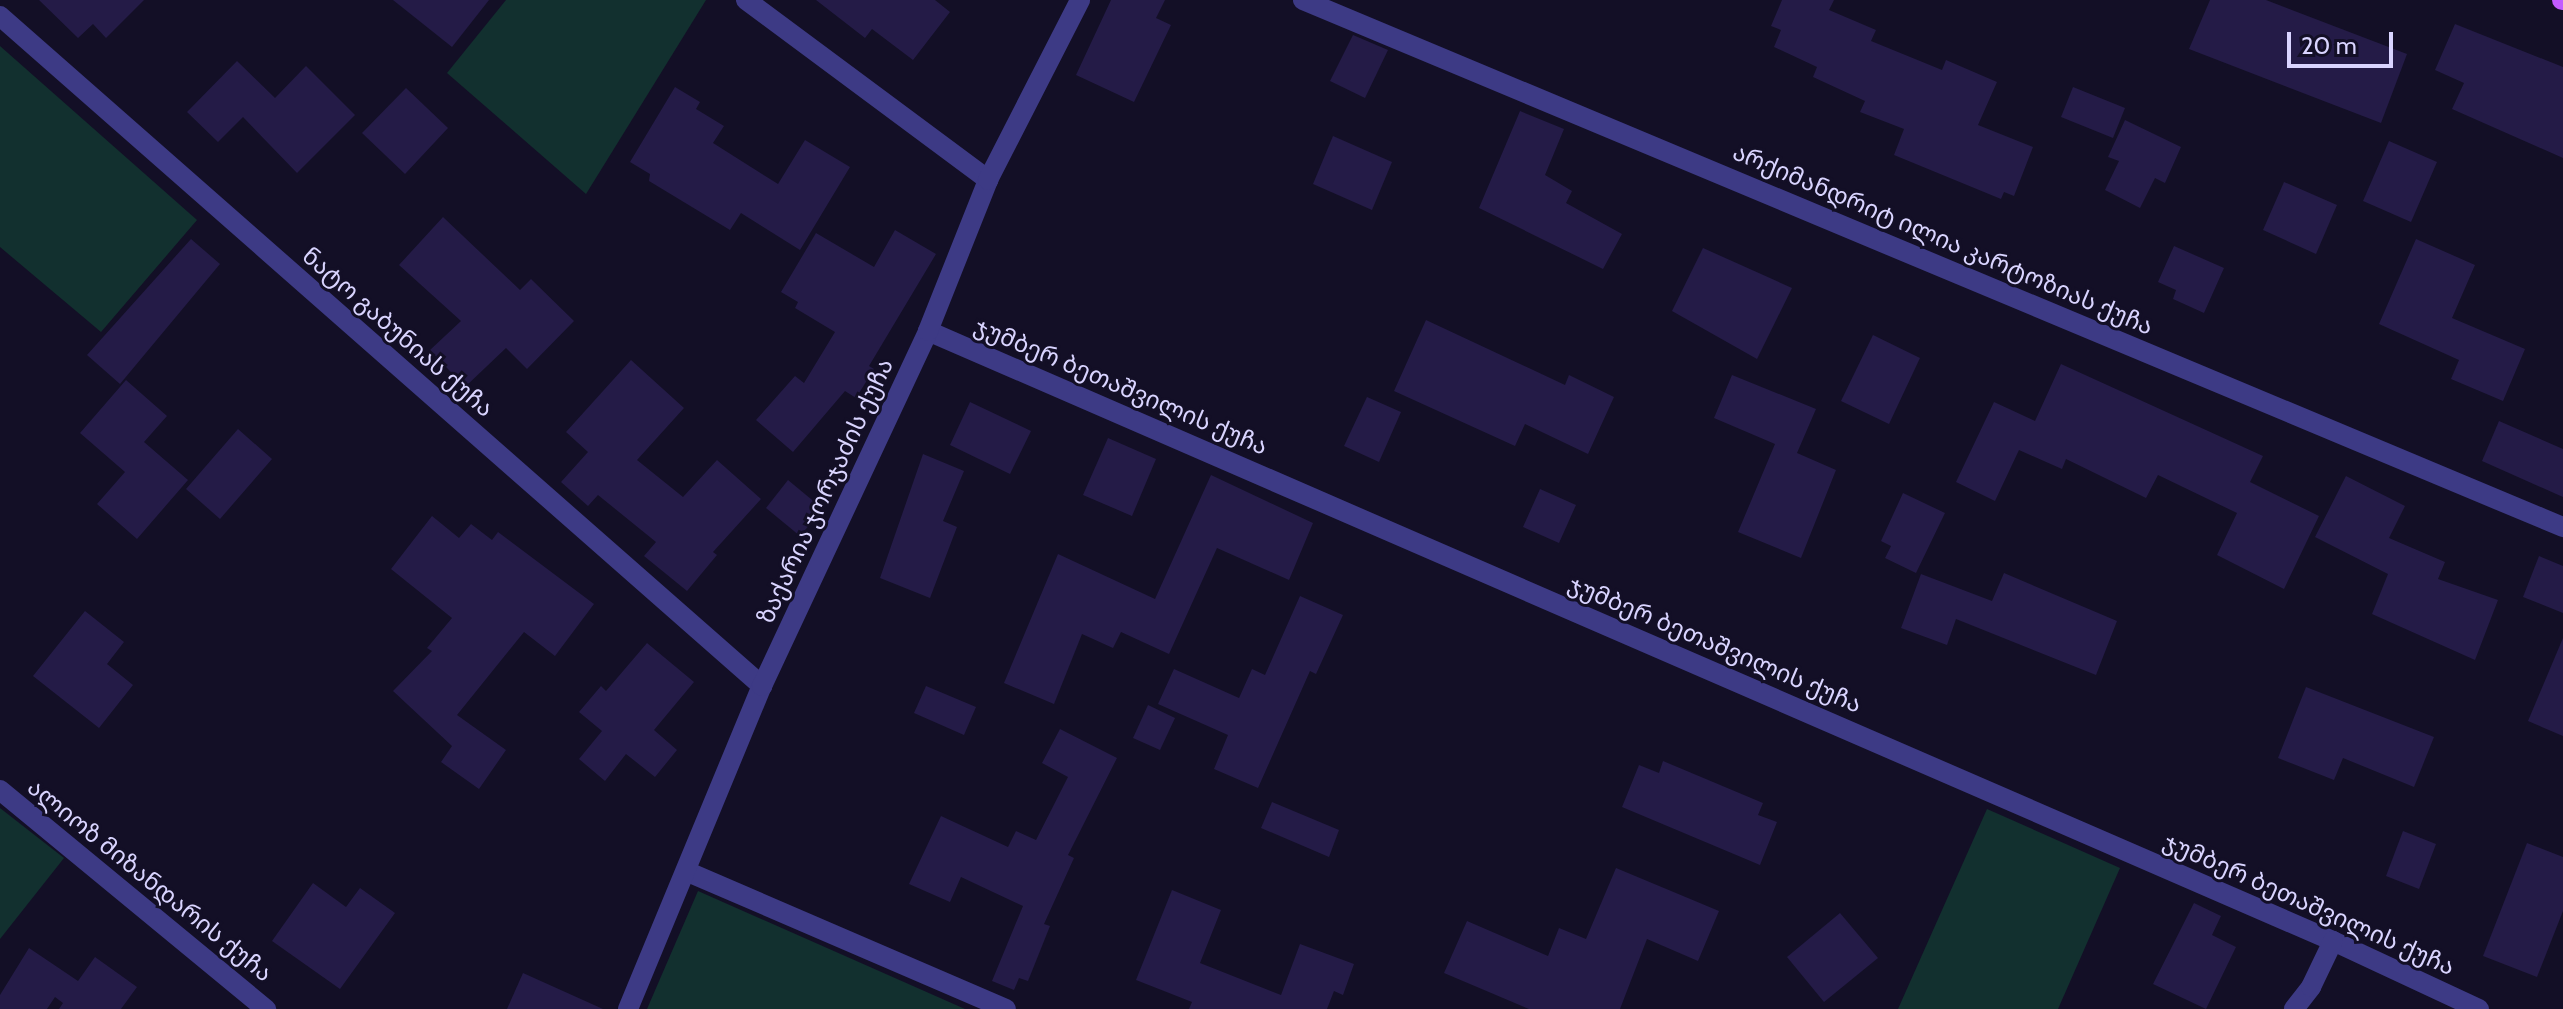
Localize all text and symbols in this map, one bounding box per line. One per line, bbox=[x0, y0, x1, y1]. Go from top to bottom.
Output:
scale bar bbox=[2291, 16, 2397, 66]
text: 20 m bbox=[2301, 31, 2357, 60]
street label: არქიმანდრიტ ილია კარტოზიას ქუჩა bbox=[1728, 137, 2158, 341]
street label: ნატო გაბუნიას ქუჩა bbox=[297, 241, 499, 423]
street label: ჯუმბერ ბეთაშვილის ქუჩა bbox=[970, 311, 1272, 461]
street label: ზაქარია ჯორჯაძის ქუჩა bbox=[751, 354, 899, 628]
street label: ჯუმბერ ბეთაშვილის ქუჩა bbox=[1564, 569, 1866, 719]
street label: ალიოზ მიზანდარის ქუჩა bbox=[22, 772, 278, 988]
street label: ჯუმბერ ბეთაშვილის ქუჩა bbox=[2159, 827, 2459, 981]

